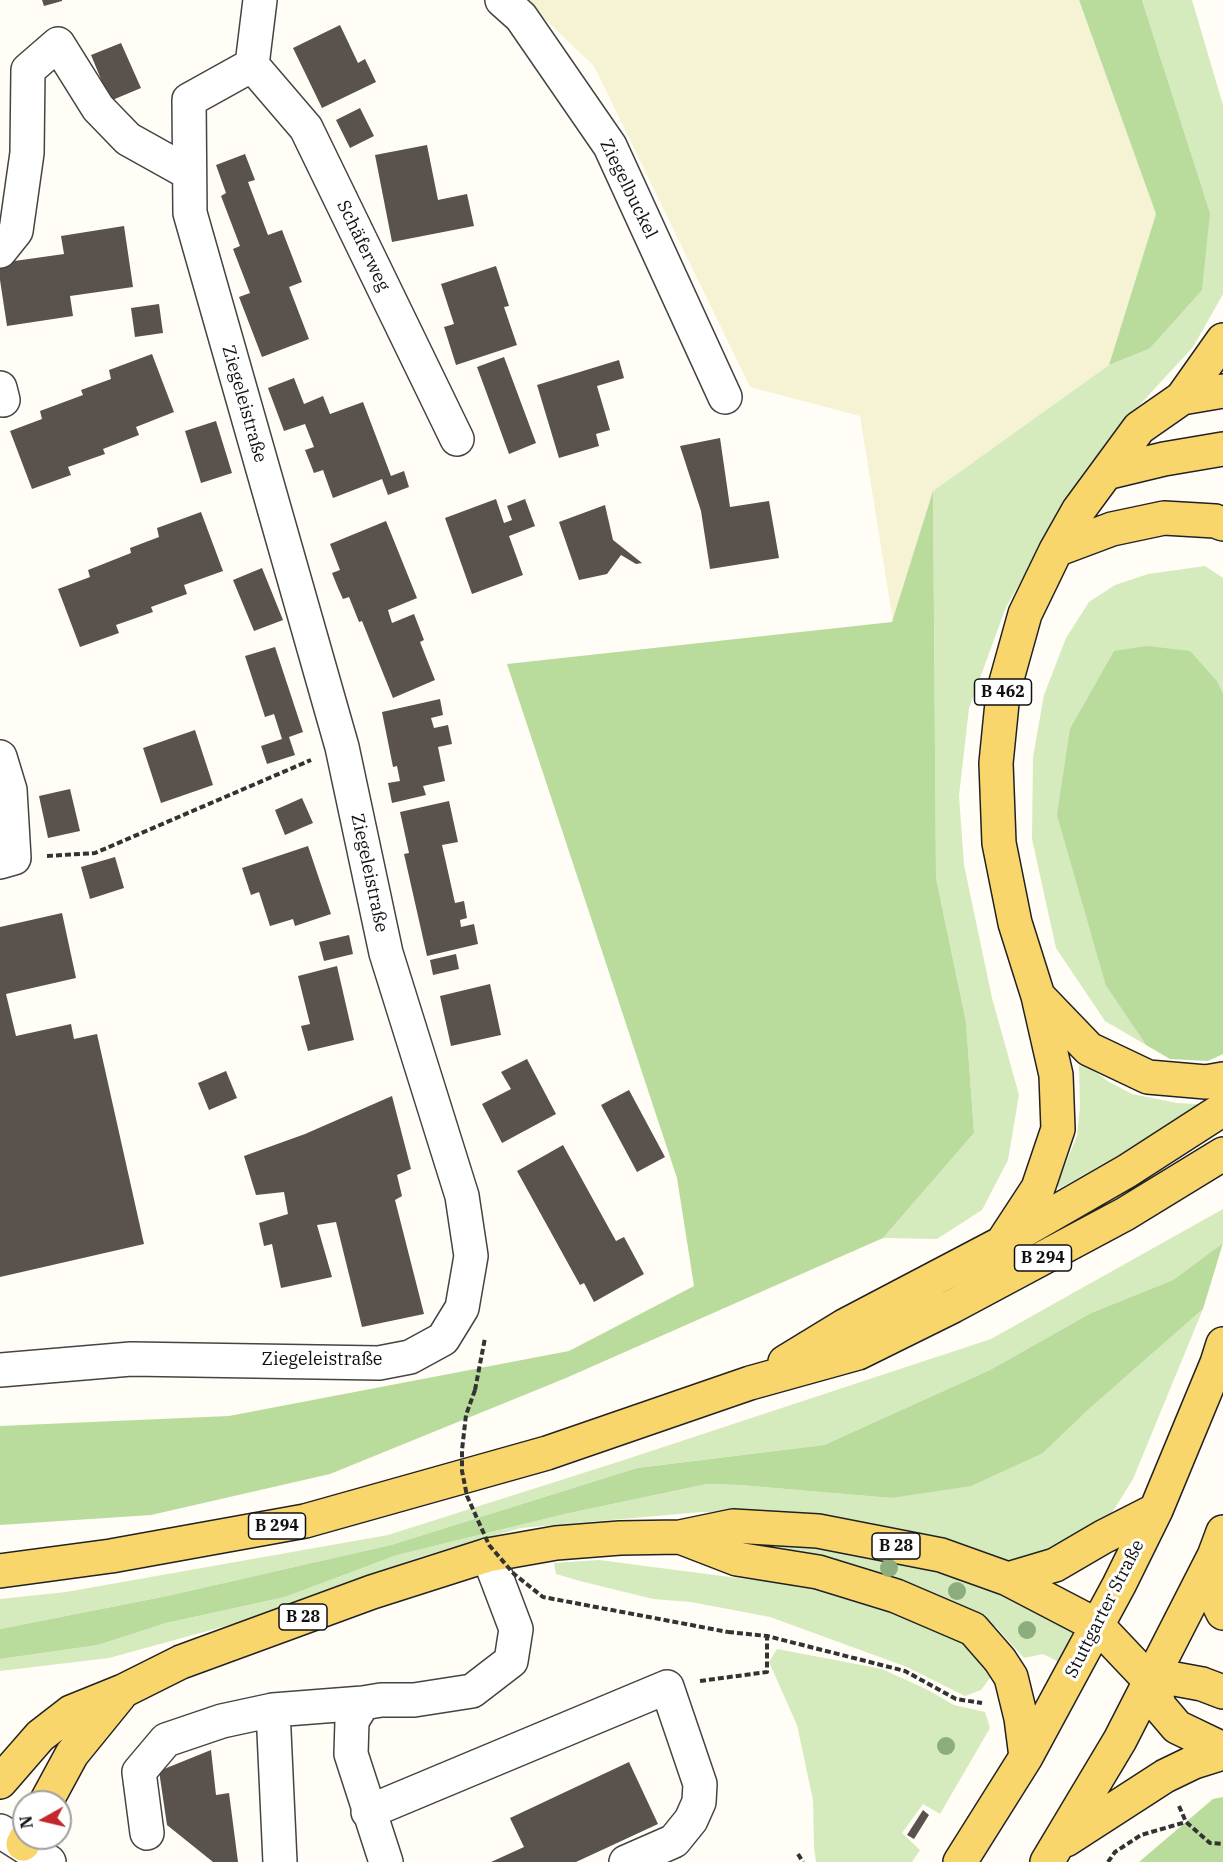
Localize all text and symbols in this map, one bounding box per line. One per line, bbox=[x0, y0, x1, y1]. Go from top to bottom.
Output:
street label: Ziegelbuckel bbox=[595, 136, 661, 242]
street label: Schäferweg bbox=[332, 197, 394, 295]
street label: Ziegeleistraße bbox=[217, 343, 271, 465]
road number: B 462 bbox=[974, 679, 1032, 705]
street label: Ziegeleistraße bbox=[346, 812, 392, 934]
road number: B 294 bbox=[1014, 1245, 1072, 1271]
street label: Ziegeleistraße bbox=[262, 1349, 382, 1371]
road number: B 294 bbox=[248, 1513, 306, 1539]
road number: B 28 bbox=[872, 1533, 920, 1559]
street label: Stuttgarter Straße bbox=[1061, 1536, 1149, 1682]
road number: B 28 bbox=[279, 1604, 327, 1630]
north arrow bbox=[12, 1790, 72, 1850]
text: N bbox=[15, 1815, 37, 1830]

